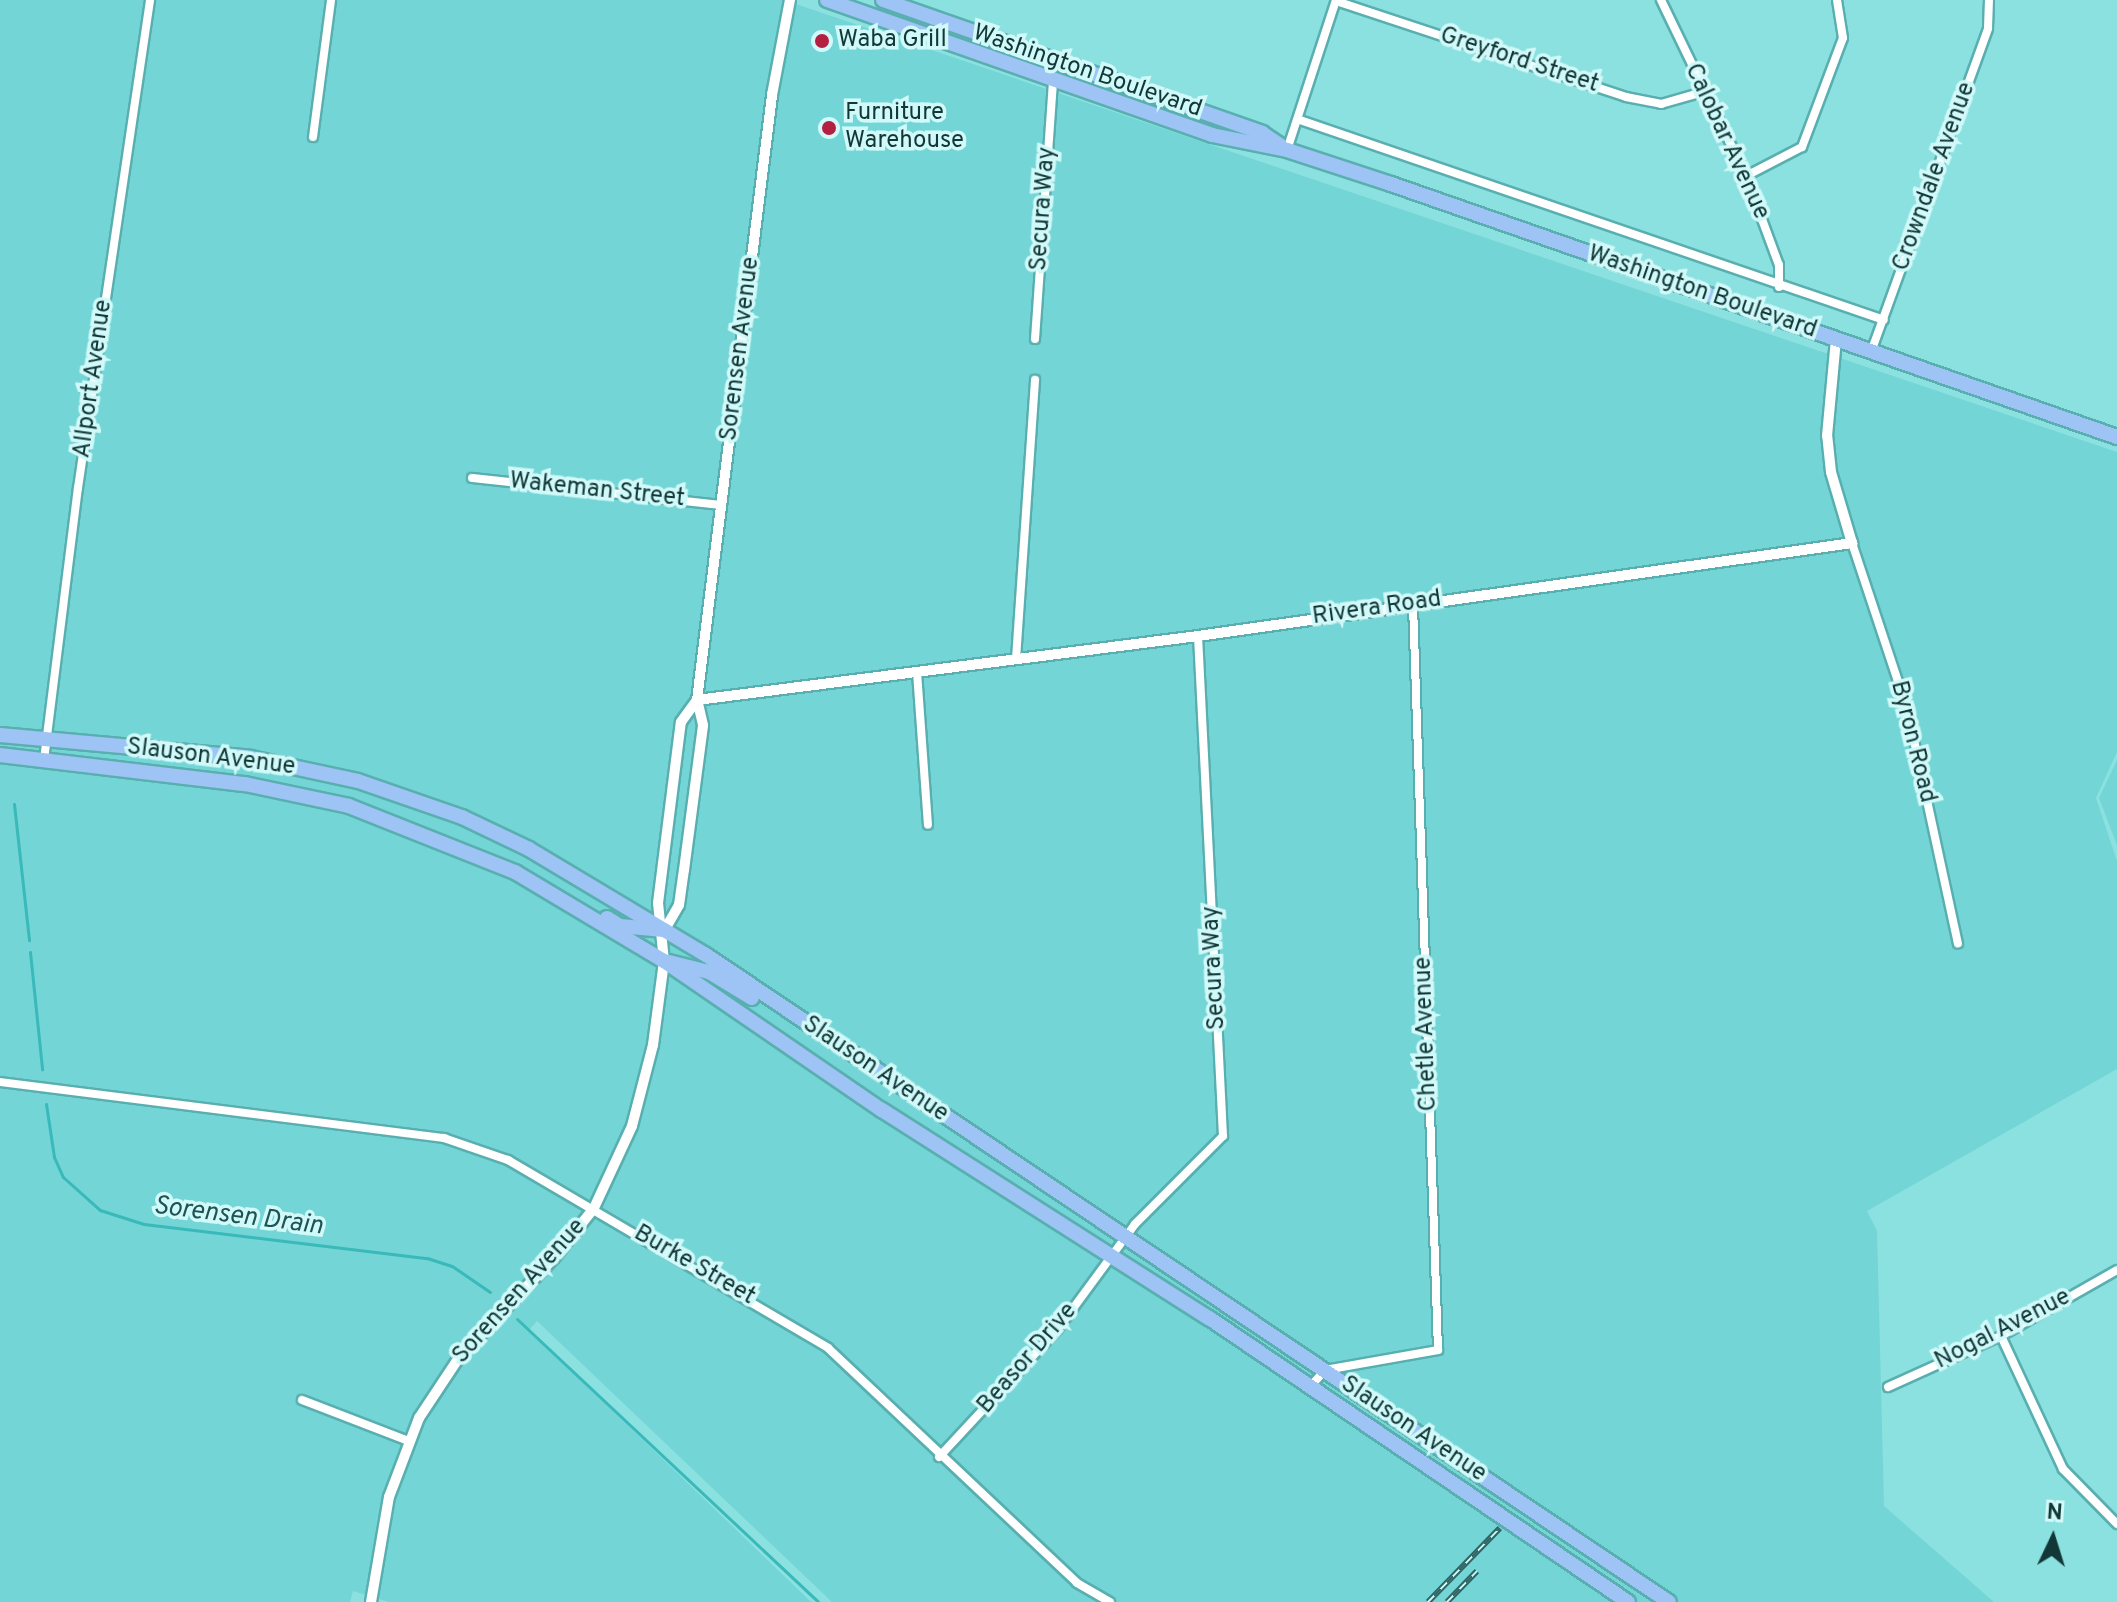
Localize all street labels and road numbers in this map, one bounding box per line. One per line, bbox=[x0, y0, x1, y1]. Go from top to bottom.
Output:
street label: Washington Boulevard bbox=[969, 19, 1205, 125]
street label: Greyford Street bbox=[1436, 22, 1602, 100]
street label: Calobar Avenue bbox=[1677, 59, 1775, 225]
street label: Crowndale Avenue bbox=[1887, 78, 1983, 276]
street label: Secura Way bbox=[1025, 146, 1063, 272]
street label: Washington Boulevard bbox=[1584, 240, 1820, 346]
street label: Sorensen Avenue bbox=[715, 255, 767, 443]
street label: Allport Avenue bbox=[69, 297, 119, 461]
street label: Wakeman Street bbox=[508, 467, 686, 515]
street label: Rivera Road bbox=[1311, 586, 1443, 632]
street label: Byron Road bbox=[1883, 678, 1941, 806]
street label: Slauson Avenue bbox=[125, 733, 297, 783]
street label: Secura Way bbox=[1197, 905, 1233, 1031]
street label: Chetle Avenue bbox=[1410, 956, 1444, 1112]
street label: Slauson Avenue bbox=[796, 1010, 954, 1130]
street label: Sorensen Avenue bbox=[447, 1213, 593, 1371]
street label: Burke Street bbox=[628, 1220, 760, 1312]
street label: Nogal Avenue bbox=[1930, 1283, 2076, 1377]
street label: Beasor Drive bbox=[972, 1298, 1084, 1420]
street label: Slauson Avenue bbox=[1334, 1370, 1492, 1490]

